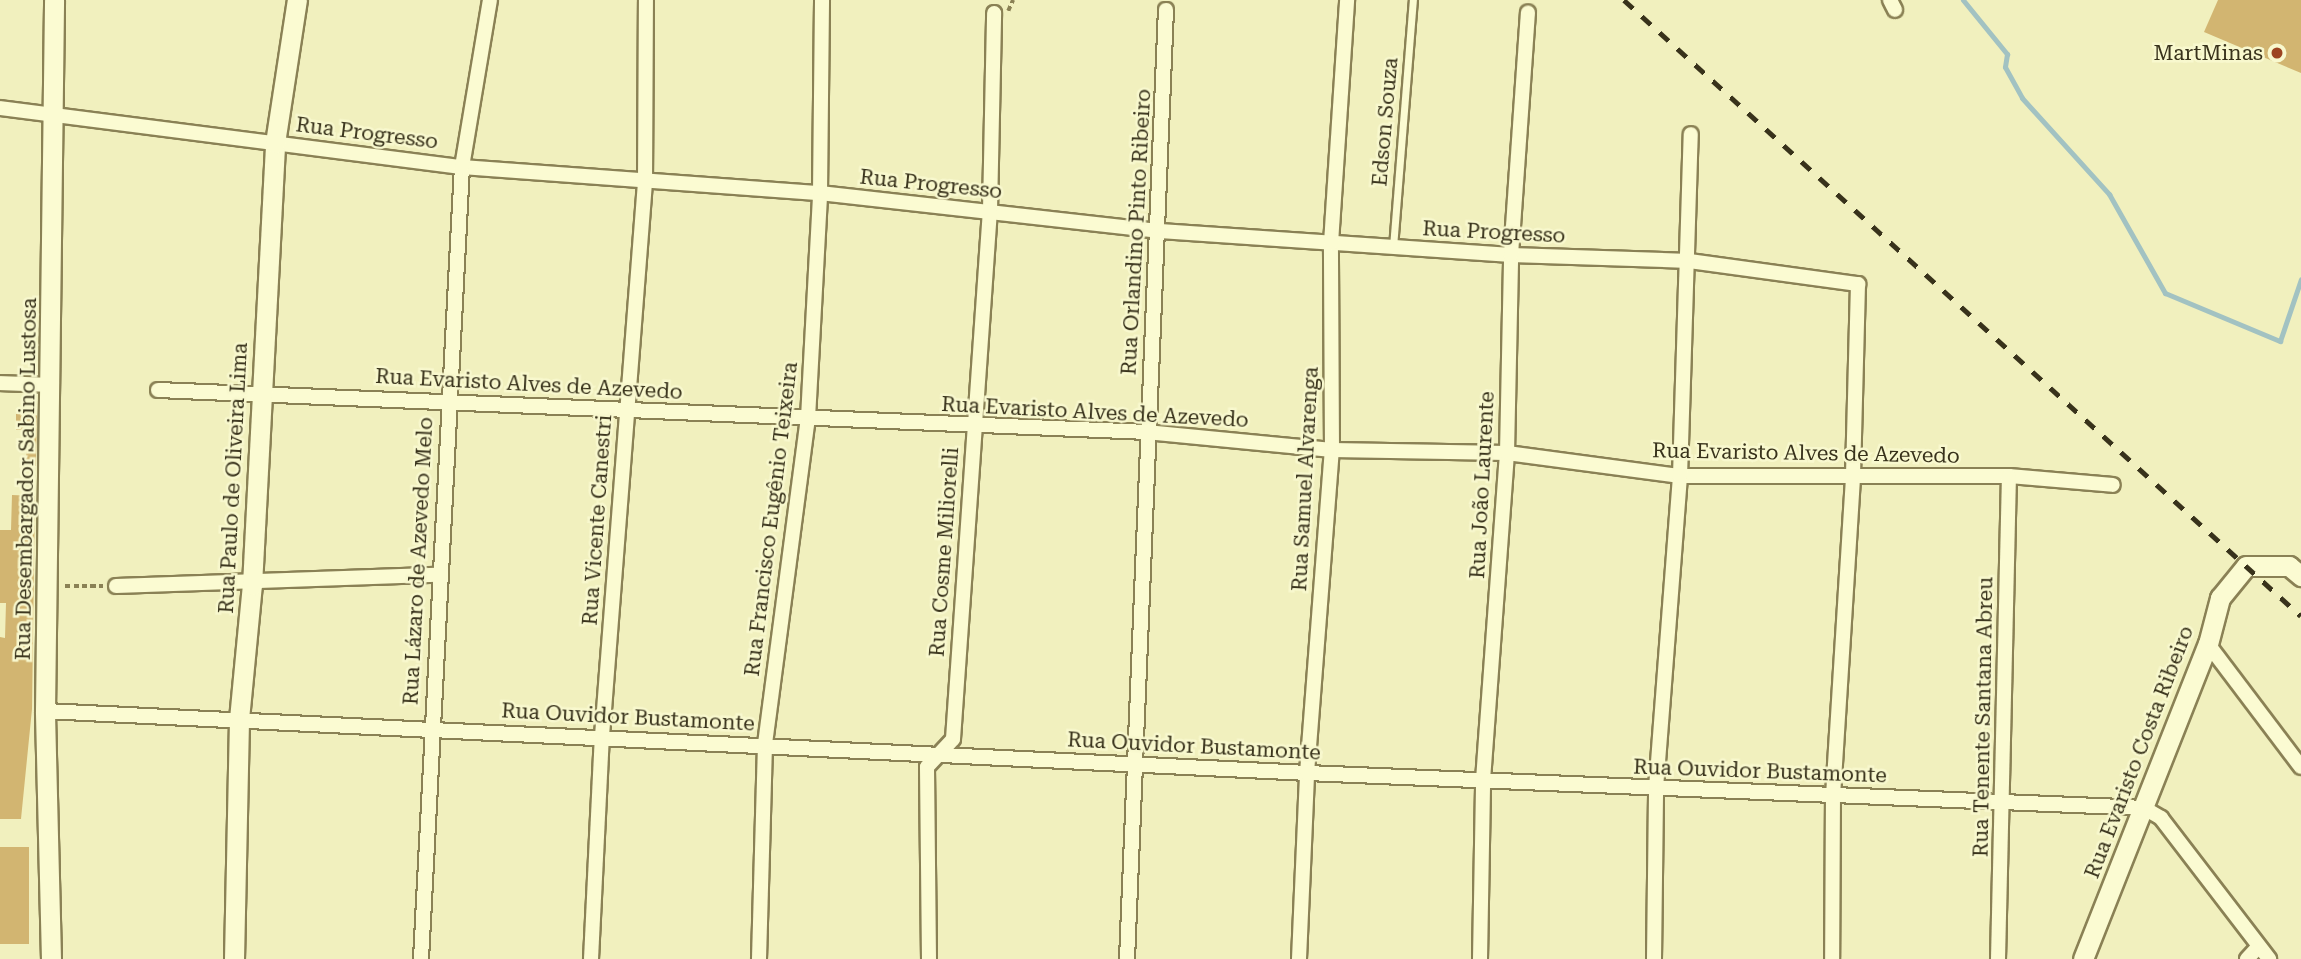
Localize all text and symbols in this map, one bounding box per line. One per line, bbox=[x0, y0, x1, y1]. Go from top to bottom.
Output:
place label: MartMinas bbox=[2153, 40, 2263, 66]
marker: MartMinas bbox=[2269, 45, 2285, 61]
street label: Edson Souza bbox=[1367, 56, 1403, 188]
street label: Rua Orlandino Pinto Ribeiro bbox=[1116, 88, 1156, 376]
street label: Rua Progresso bbox=[294, 112, 440, 154]
street label: Rua Progresso bbox=[858, 164, 1004, 204]
street label: Rua Progresso bbox=[1422, 216, 1566, 248]
street label: Rua Desembargador Sabino Lustosa bbox=[10, 298, 42, 660]
street label: Rua Paulo de Oliveira Lima bbox=[213, 342, 253, 614]
street label: Rua Francisco Eugênio Teixeira bbox=[739, 360, 803, 678]
street label: Rua Evaristo Alves de Azevedo bbox=[375, 363, 683, 405]
street label: Rua Samuel Alvarenga bbox=[1287, 366, 1323, 592]
street label: Rua Evaristo Alves de Azevedo bbox=[941, 391, 1249, 433]
street label: Rua João Laurente bbox=[1465, 391, 1499, 579]
street label: Rua Vicente Canestri bbox=[577, 414, 617, 626]
street label: Rua Lázaro de Azevedo Melo bbox=[398, 416, 438, 706]
street label: Rua Evaristo Alves de Azevedo bbox=[1652, 438, 1960, 468]
street label: Rua Cosme Miliorelli bbox=[924, 446, 964, 658]
street label: Rua Tenente Santana Abreu bbox=[1968, 577, 1998, 857]
street label: Rua Evaristo Costa Ribeiro bbox=[2079, 622, 2199, 882]
street label: Rua Ouvidor Bustamonte bbox=[501, 698, 755, 736]
street label: Rua Ouvidor Bustamonte bbox=[1067, 727, 1321, 765]
street label: Rua Ouvidor Bustamonte bbox=[1633, 754, 1887, 788]

